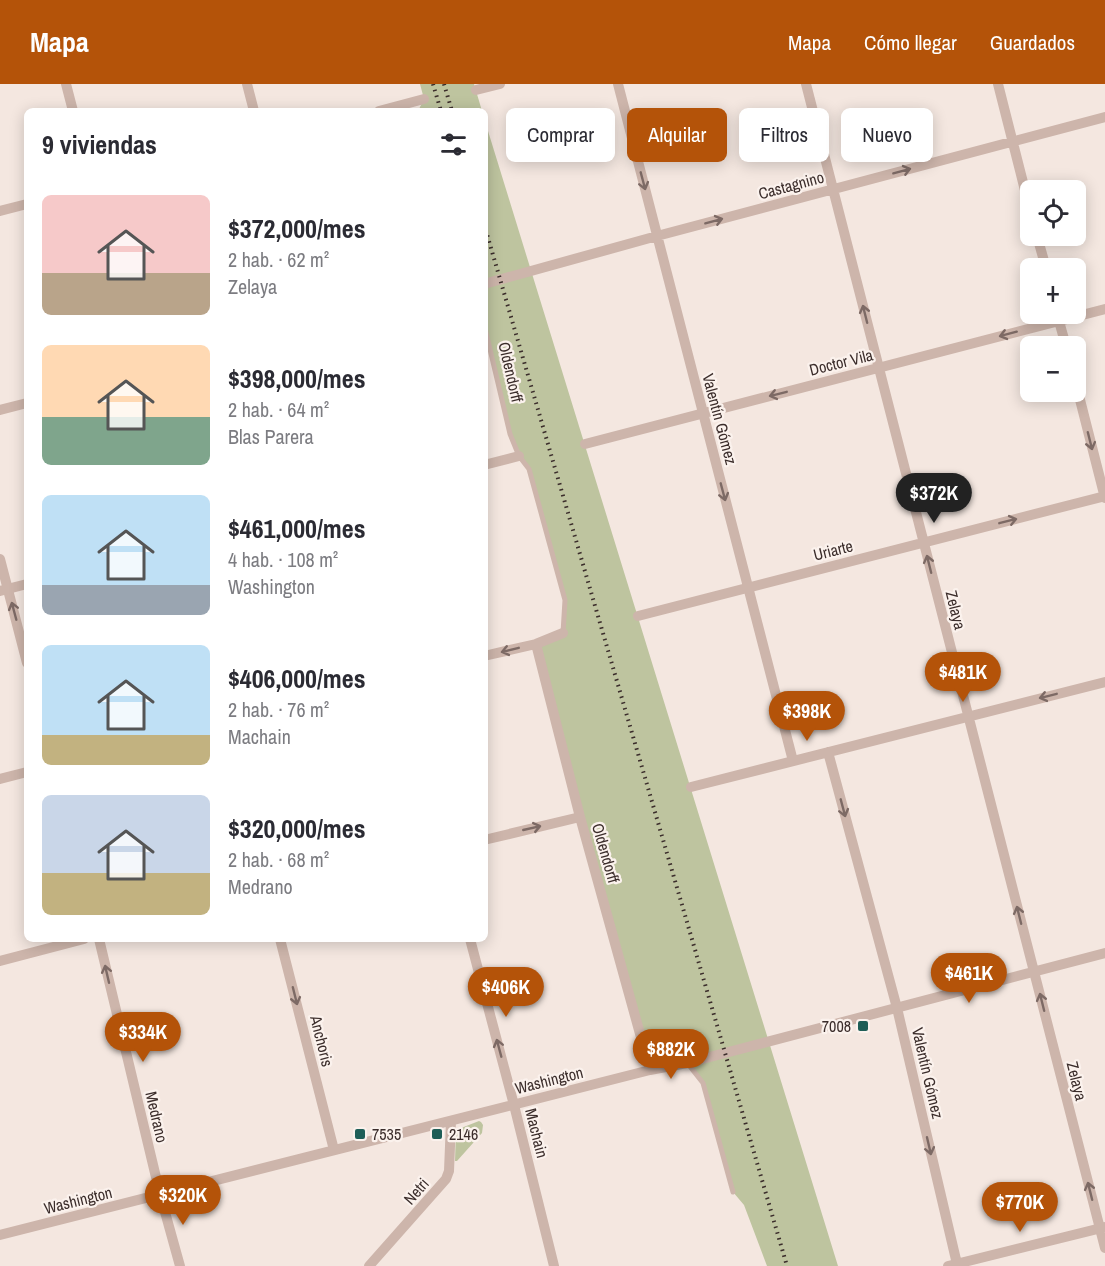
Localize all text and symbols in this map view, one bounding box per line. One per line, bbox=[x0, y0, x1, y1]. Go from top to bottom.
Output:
text: Mapa bbox=[30, 23, 89, 61]
text: Mapa bbox=[788, 28, 831, 57]
text: Cómo llegar bbox=[864, 28, 957, 57]
text: Guardados bbox=[990, 28, 1075, 57]
chip: Comprar bbox=[506, 108, 615, 162]
chip: Alquilar bbox=[627, 108, 727, 162]
chip: Filtros bbox=[739, 108, 829, 162]
chip: Nuevo bbox=[841, 108, 933, 162]
text: 9 viviendas bbox=[42, 127, 157, 162]
icon: filters bbox=[437, 128, 470, 161]
one-way arrow bbox=[892, 165, 911, 176]
street label: Castagnino bbox=[756, 166, 826, 204]
one-way arrow bbox=[638, 171, 649, 190]
map controls bbox=[1020, 180, 1086, 402]
button: locate bbox=[1020, 180, 1086, 246]
text: $372,000/mes bbox=[228, 211, 366, 246]
one-way arrow bbox=[704, 215, 723, 226]
icon: home bbox=[90, 219, 162, 291]
text: 2 hab. · 62 m² bbox=[228, 246, 329, 273]
button: + bbox=[1020, 258, 1086, 324]
text: Zelaya bbox=[228, 273, 277, 300]
one-way arrow bbox=[858, 305, 870, 324]
one-way arrow bbox=[999, 329, 1018, 341]
button: − bbox=[1020, 336, 1086, 402]
street label: Oldendorff bbox=[493, 340, 529, 405]
street label: Doctor Vila bbox=[807, 343, 876, 380]
text: $398,000/mes bbox=[228, 361, 366, 396]
icon: home bbox=[90, 369, 162, 441]
street label: Valentín Gómez bbox=[697, 371, 743, 467]
one-way arrow bbox=[769, 388, 788, 400]
text: 2 hab. · 64 m² bbox=[228, 396, 329, 423]
text: Blas Parera bbox=[228, 423, 314, 450]
one-way arrow bbox=[1085, 431, 1097, 450]
pin: $372K bbox=[892, 473, 976, 524]
text: $372K bbox=[910, 479, 958, 506]
one-way arrow bbox=[718, 482, 730, 501]
text: $461,000/mes bbox=[228, 511, 366, 546]
one-way arrow bbox=[998, 515, 1017, 526]
icon: home bbox=[90, 519, 162, 591]
street label: Uriarte bbox=[811, 534, 855, 566]
text: 4 hab. · 108 m² bbox=[228, 546, 338, 573]
one-way arrow bbox=[923, 555, 934, 574]
text: Washington bbox=[228, 573, 315, 600]
street label: Zelaya bbox=[941, 588, 972, 632]
one-way arrow bbox=[7, 602, 19, 621]
one-way arrow bbox=[501, 644, 520, 656]
pin: $481K bbox=[921, 652, 1005, 703]
text: $481K bbox=[939, 658, 987, 685]
text: $406,000/mes bbox=[228, 661, 366, 696]
icon: home bbox=[90, 669, 162, 741]
pin: $398K bbox=[765, 691, 849, 742]
one-way arrow bbox=[1039, 691, 1058, 703]
text: 2 hab. · 76 m² bbox=[228, 696, 329, 723]
text: $398K bbox=[783, 697, 831, 724]
text: Machain bbox=[228, 723, 291, 750]
one-way arrow bbox=[838, 798, 850, 817]
text: $320,000/mes bbox=[228, 811, 366, 846]
icon: home bbox=[90, 819, 162, 891]
street label: Oldendorff bbox=[587, 821, 625, 886]
one-way arrow bbox=[523, 822, 542, 834]
text: 2 hab. · 68 m² bbox=[228, 846, 329, 873]
text: Medrano bbox=[228, 873, 293, 900]
one-way arrow bbox=[1013, 906, 1025, 925]
pin: $461K bbox=[927, 953, 1011, 1004]
text: $461K bbox=[945, 959, 993, 986]
one-way arrow bbox=[101, 965, 113, 984]
pin: $406K bbox=[464, 967, 548, 1018]
text: $406K bbox=[482, 973, 530, 1000]
one-way arrow bbox=[289, 986, 301, 1005]
one-way arrow bbox=[1035, 993, 1047, 1012]
pin: $334K bbox=[101, 1012, 185, 1063]
street label: Anchoris bbox=[305, 1012, 339, 1069]
place label: 7008 bbox=[822, 1015, 851, 1037]
text: $334K bbox=[119, 1018, 167, 1045]
marker: 7008 bbox=[856, 1019, 870, 1033]
street label: Valentín Gómez bbox=[907, 1025, 949, 1121]
pin: $882K bbox=[629, 1029, 713, 1080]
text: $882K bbox=[647, 1035, 695, 1062]
one-way arrow bbox=[493, 1039, 505, 1058]
street label: Zelaya bbox=[1062, 1059, 1093, 1103]
street label: Washington bbox=[513, 1061, 585, 1099]
street label: Medrano bbox=[140, 1089, 174, 1145]
street label: Machain bbox=[520, 1106, 554, 1160]
place label: 7535 bbox=[372, 1123, 401, 1145]
place label: 2146 bbox=[449, 1123, 478, 1145]
marker: 7535 bbox=[353, 1127, 367, 1141]
marker: 2146 bbox=[430, 1127, 444, 1141]
one-way arrow bbox=[924, 1137, 936, 1156]
street label: Netri bbox=[398, 1173, 434, 1209]
pin: $320K bbox=[141, 1175, 225, 1226]
street label: Washington bbox=[42, 1181, 114, 1219]
text: $320K bbox=[159, 1181, 207, 1208]
pin: $770K bbox=[978, 1182, 1062, 1233]
one-way arrow bbox=[1084, 1182, 1096, 1201]
text: $770K bbox=[996, 1188, 1044, 1215]

